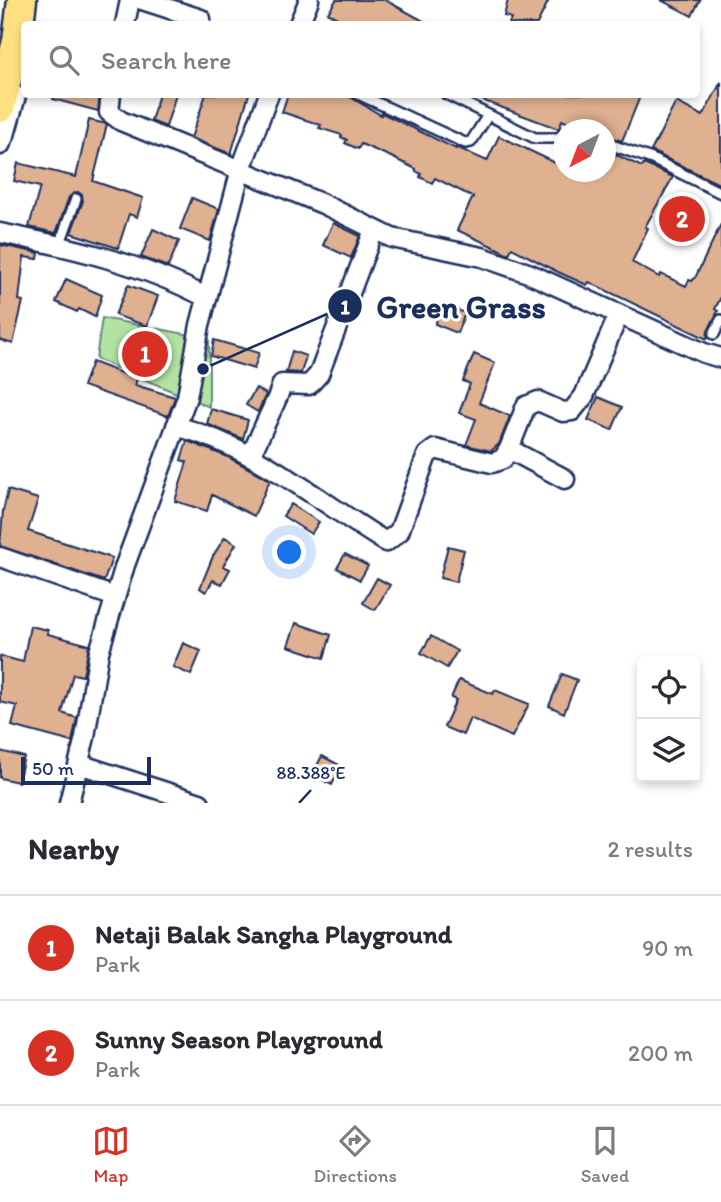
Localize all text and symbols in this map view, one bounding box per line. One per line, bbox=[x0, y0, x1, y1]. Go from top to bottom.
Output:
search box bbox=[21, 21, 700, 98]
icon: search bbox=[45, 41, 83, 79]
text: Search here bbox=[101, 44, 231, 76]
north arrow bbox=[553, 119, 616, 182]
pin: 2 bbox=[659, 193, 705, 245]
callout: Green Grass bbox=[327, 280, 560, 333]
text: Green Grass bbox=[376, 288, 546, 326]
text: 1 bbox=[340, 294, 350, 319]
pin: 1 bbox=[122, 328, 168, 380]
your location bbox=[272, 535, 306, 569]
map controls bbox=[637, 656, 700, 782]
button: locate bbox=[637, 656, 700, 719]
button: layers bbox=[637, 719, 700, 782]
scale bar bbox=[21, 754, 150, 786]
text: 50 m bbox=[32, 757, 74, 780]
text: 88.388°E bbox=[277, 762, 346, 784]
text: Nearby bbox=[28, 830, 119, 867]
text: 2 results bbox=[607, 835, 693, 863]
text: Netaji Balak Sangha Playground bbox=[95, 918, 452, 950]
text: 1 bbox=[46, 934, 56, 962]
text: 90 m bbox=[642, 934, 693, 962]
text: Park bbox=[95, 950, 140, 978]
text: Sunny Season Playground bbox=[95, 1023, 383, 1055]
text: 2 bbox=[45, 1039, 57, 1067]
text: 200 m bbox=[628, 1039, 693, 1067]
text: Park bbox=[95, 1055, 140, 1083]
tab: Map bbox=[92, 1122, 130, 1187]
tab: Directions bbox=[313, 1122, 397, 1187]
tab: Saved bbox=[581, 1122, 629, 1187]

